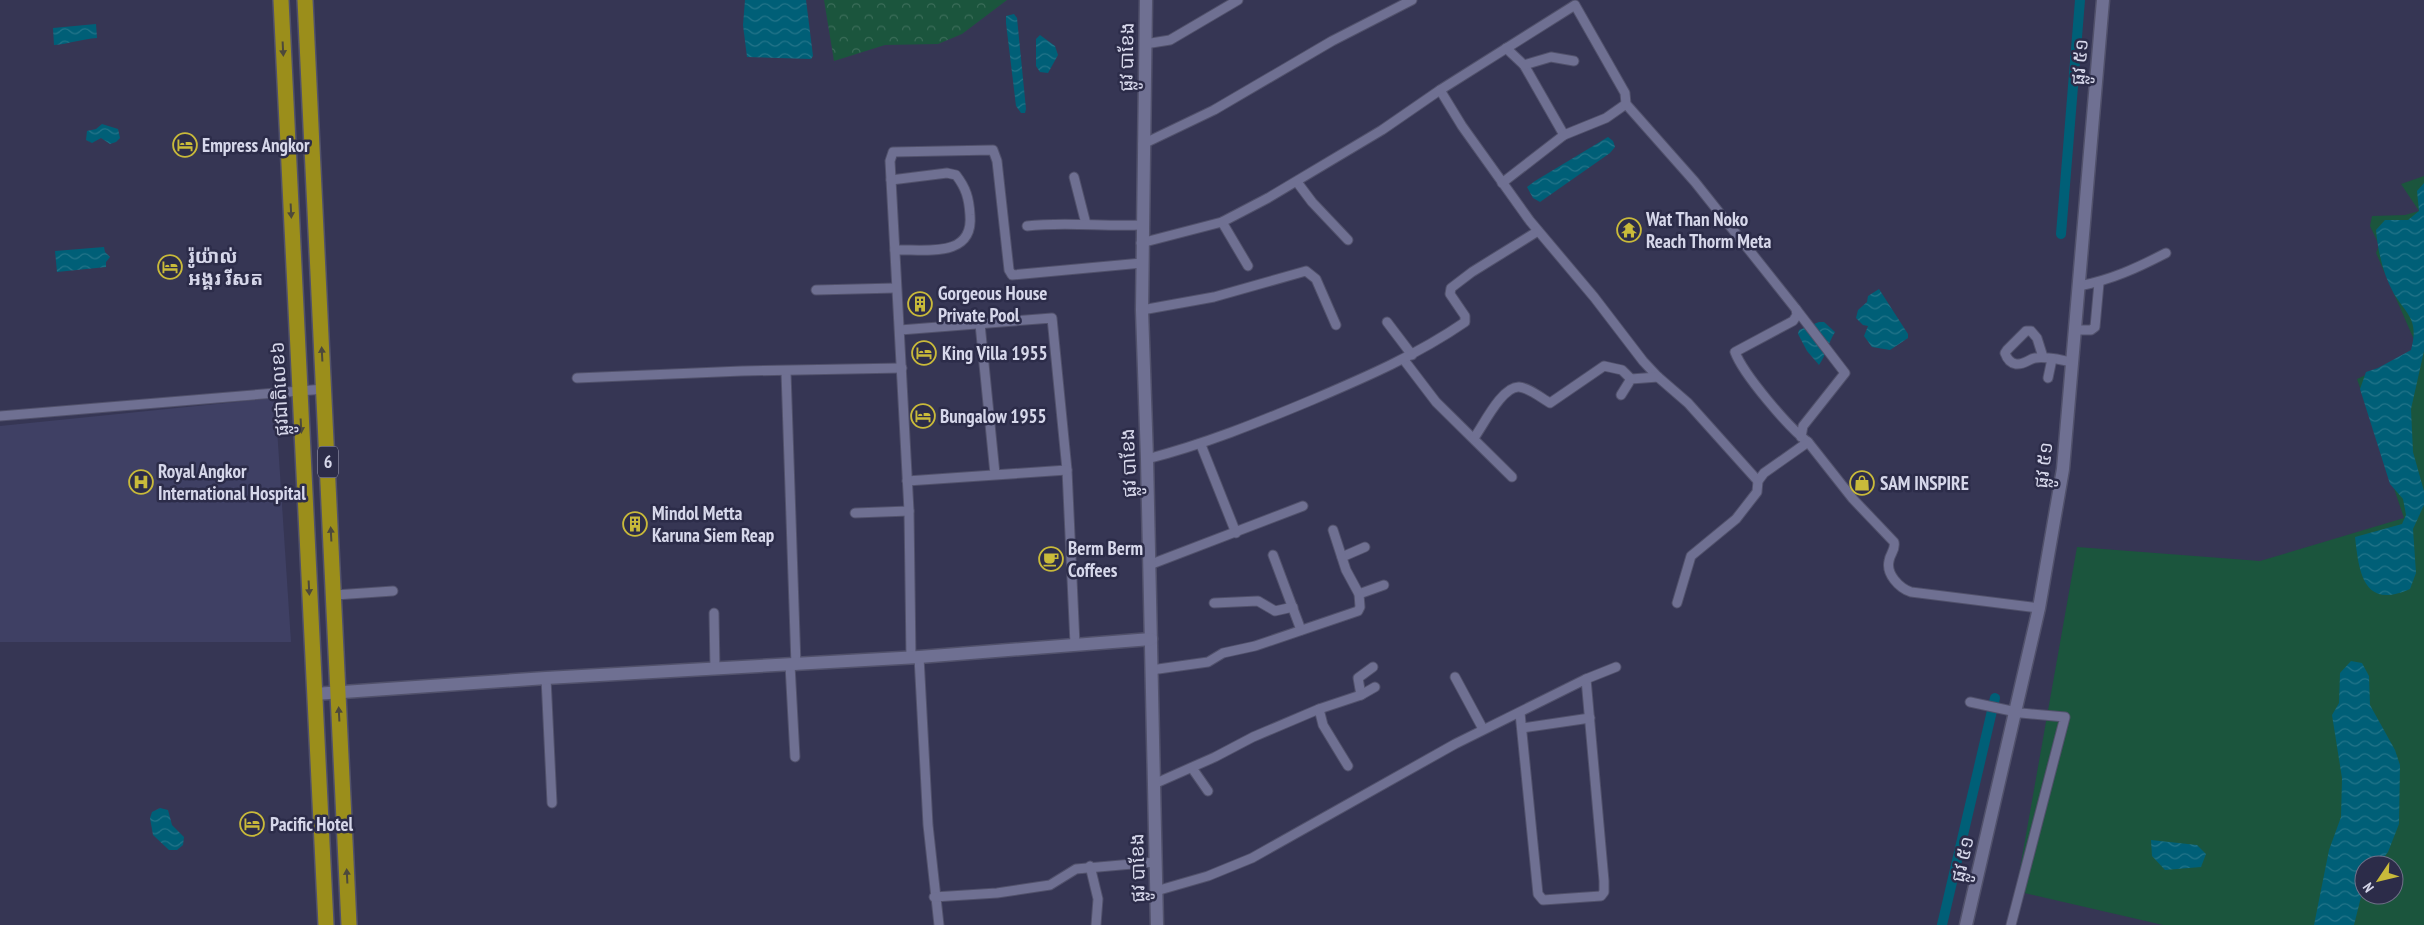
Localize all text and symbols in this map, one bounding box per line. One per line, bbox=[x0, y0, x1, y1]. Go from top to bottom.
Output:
street label: ផ្លូវ បាខែង bbox=[1113, 22, 1144, 92]
street label: ផ្លូវ ៥១ bbox=[2065, 38, 2099, 87]
one-way arrow bbox=[279, 41, 287, 57]
hotel icon: Empress Angkor bbox=[172, 132, 198, 158]
place label: Empress Angkor bbox=[202, 133, 310, 157]
one-way arrow bbox=[287, 203, 295, 219]
place label: Wat Than Noko Reach Thorm Meta bbox=[1645, 207, 1772, 253]
temple icon: Wat Than Noko Reach Thorm Meta bbox=[1616, 217, 1642, 243]
place label: រ៉ូយ៉ាល់ អង្គរ រីសត bbox=[188, 244, 263, 290]
hotel icon: រ៉ូយ៉ាល់ អង្គរ រីសត bbox=[157, 254, 183, 280]
place label: Gorgeous House Private Pool bbox=[938, 281, 1047, 327]
building icon: Gorgeous House Private Pool bbox=[907, 291, 933, 317]
hotel icon: King Villa 1955 bbox=[911, 340, 937, 366]
street label: ផ្លូវជាតិលេខ៦ bbox=[265, 341, 299, 437]
place label: King Villa 1955 bbox=[942, 341, 1048, 365]
one-way arrow bbox=[318, 346, 326, 362]
hotel icon: Bungalow 1955 bbox=[910, 403, 936, 429]
place label: Bungalow 1955 bbox=[940, 404, 1047, 428]
one-way arrow bbox=[298, 418, 306, 434]
street label: ផ្លូវ បាខែង bbox=[1115, 428, 1147, 498]
street label: ផ្លូវ ៥១ bbox=[2028, 440, 2063, 490]
road number: 6 bbox=[318, 447, 338, 478]
place label: Royal Angkor International Hospital bbox=[158, 459, 306, 505]
hospital icon: Royal Angkor International Hospital bbox=[128, 469, 154, 495]
shop icon: SAM INSPIRE bbox=[1849, 470, 1875, 496]
place label: SAM INSPIRE bbox=[1880, 471, 1969, 495]
place label: Mindol Metta Karuna Siem Reap bbox=[652, 501, 775, 547]
building icon: Mindol Metta Karuna Siem Reap bbox=[622, 511, 648, 537]
one-way arrow bbox=[327, 526, 335, 542]
place label: Berm Berm Coffees bbox=[1068, 536, 1143, 582]
cafe icon: Berm Berm Coffees bbox=[1038, 546, 1064, 572]
one-way arrow bbox=[306, 580, 314, 596]
one-way arrow bbox=[335, 706, 343, 722]
hotel icon: Pacific Hotel bbox=[239, 811, 265, 837]
place label: Pacific Hotel bbox=[270, 812, 354, 836]
street label: ផ្លូវ បាខែង bbox=[1124, 833, 1155, 903]
street label: ផ្លូវ ៥១ bbox=[1945, 834, 1984, 886]
north arrow bbox=[2354, 855, 2404, 905]
one-way arrow bbox=[343, 868, 351, 884]
text: N bbox=[2359, 879, 2378, 896]

